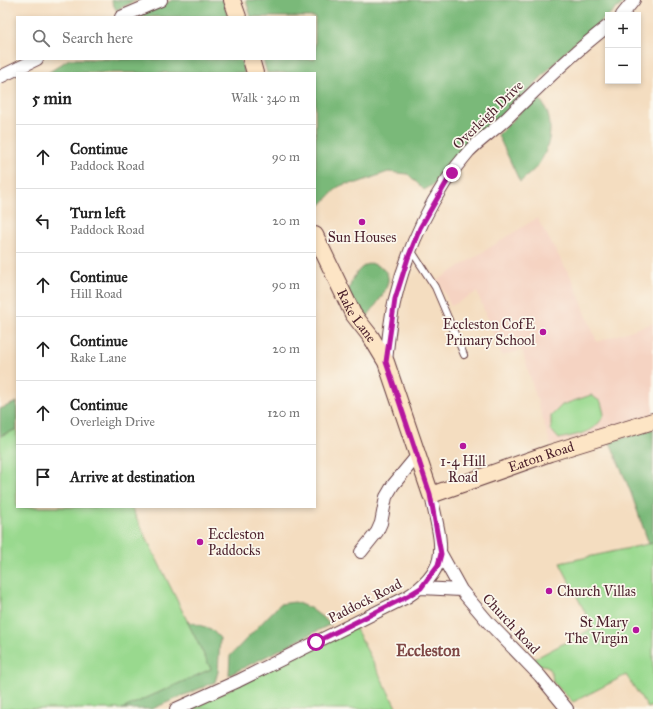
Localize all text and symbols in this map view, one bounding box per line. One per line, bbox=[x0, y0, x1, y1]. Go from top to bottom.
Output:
map controls bbox=[605, 12, 641, 84]
button: + bbox=[605, 12, 641, 48]
search box bbox=[16, 16, 316, 60]
icon: search bbox=[30, 27, 52, 49]
text: Search here bbox=[62, 29, 133, 47]
button: − bbox=[605, 48, 641, 84]
street label: Overleigh Drive bbox=[449, 77, 527, 153]
text: 5 min bbox=[32, 88, 72, 109]
text: Walk · 340 m bbox=[231, 90, 300, 106]
text: Continue bbox=[70, 140, 128, 158]
icon: ahead bbox=[32, 146, 54, 168]
text: 90 m bbox=[272, 149, 300, 165]
text: Paddock Road bbox=[70, 158, 144, 174]
route end bbox=[443, 164, 461, 182]
text: Turn left bbox=[70, 204, 126, 222]
icon: left bbox=[32, 210, 54, 232]
text: 20 m bbox=[272, 213, 300, 229]
marker: Sun Houses bbox=[357, 217, 367, 227]
text: Paddock Road bbox=[70, 222, 144, 238]
place label: Sun Houses bbox=[328, 229, 396, 246]
text: Continue bbox=[70, 268, 128, 286]
icon: ahead bbox=[32, 274, 54, 296]
text: 90 m bbox=[272, 277, 300, 293]
text: Hill Road bbox=[70, 286, 122, 302]
street label: Rake Lane bbox=[334, 286, 381, 345]
place label: Eccleston CofE Primary School bbox=[443, 316, 535, 349]
marker: Eccleston CofE Primary School bbox=[538, 327, 548, 337]
text: Continue bbox=[70, 332, 128, 350]
icon: ahead bbox=[32, 338, 54, 360]
text: 20 m bbox=[272, 341, 300, 357]
text: Rake Lane bbox=[70, 350, 126, 366]
text: Continue bbox=[70, 396, 128, 414]
icon: ahead bbox=[32, 402, 54, 424]
text: 120 m bbox=[267, 405, 300, 421]
text: Overleigh Drive bbox=[70, 414, 155, 430]
street label: Eaton Road bbox=[506, 438, 576, 476]
marker: 1-4 Hill Road bbox=[458, 441, 468, 451]
place label: 1-4 Hill Road bbox=[440, 453, 486, 486]
icon: arrive bbox=[32, 466, 54, 488]
text: Arrive at destination bbox=[70, 468, 195, 486]
place label: Eccleston Paddocks bbox=[208, 526, 265, 559]
marker: Eccleston Paddocks bbox=[195, 537, 205, 547]
street label: Paddock Road bbox=[325, 575, 405, 627]
place label: Church Villas bbox=[557, 583, 636, 600]
marker: Church Villas bbox=[544, 586, 554, 596]
street label: Church Road bbox=[479, 590, 543, 658]
place label: St Mary The Virgin bbox=[565, 614, 628, 647]
marker: St Mary The Virgin bbox=[631, 625, 641, 635]
route start bbox=[307, 633, 325, 651]
district label: Eccleston bbox=[396, 641, 460, 660]

